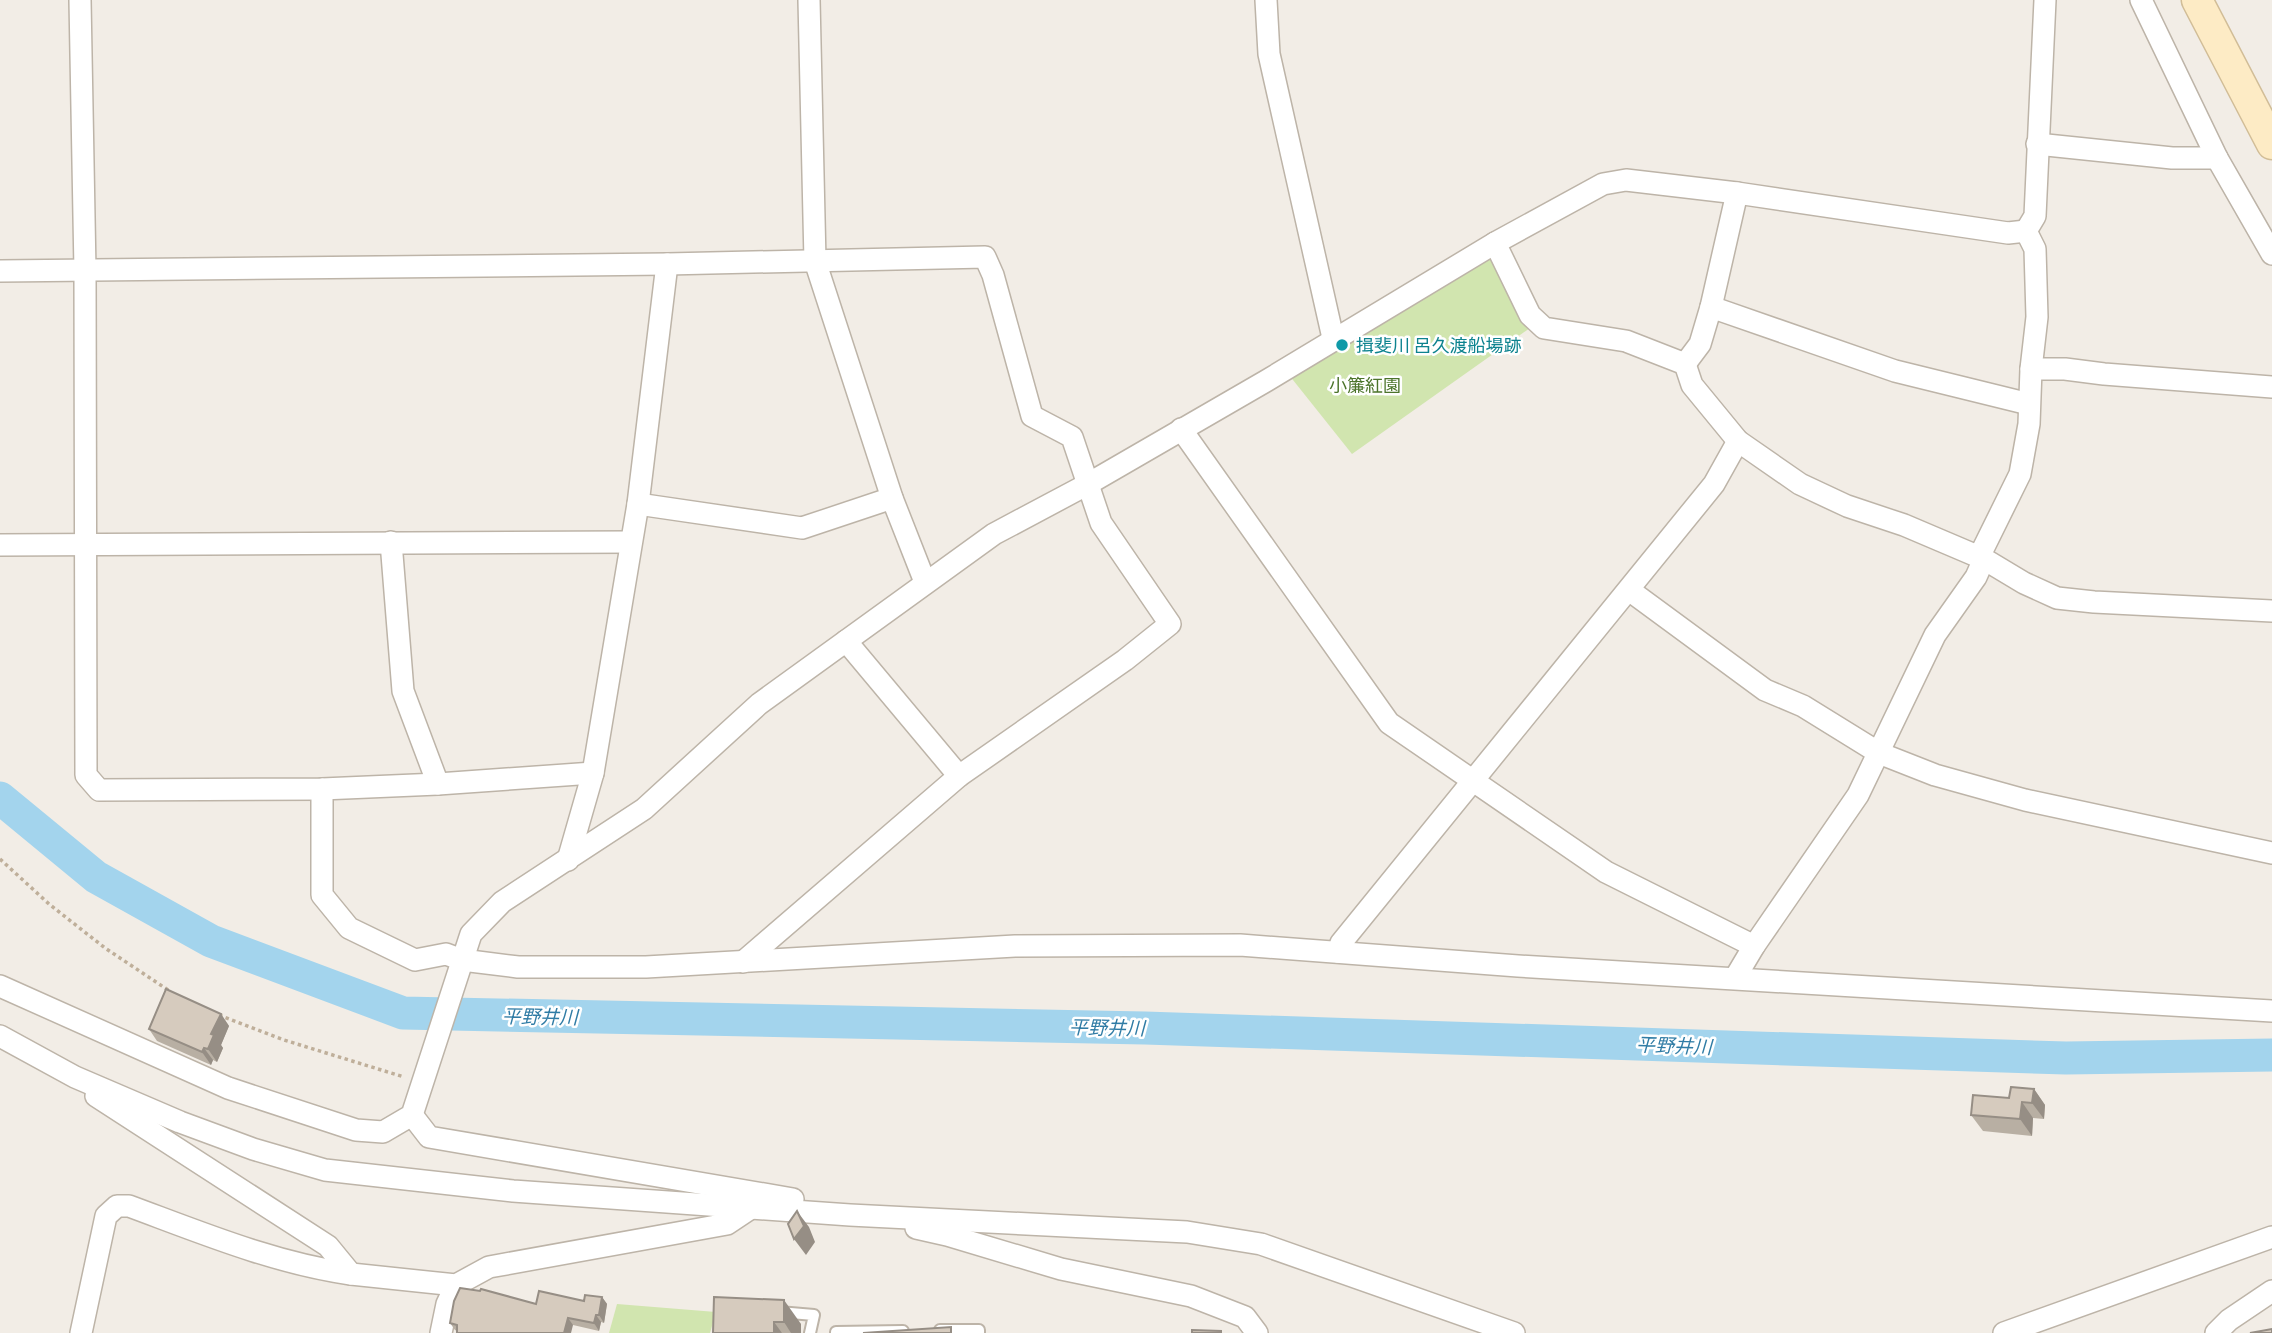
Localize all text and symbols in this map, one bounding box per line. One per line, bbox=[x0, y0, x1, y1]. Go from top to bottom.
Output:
place label: 揖斐川 呂久渡船場跡 bbox=[1356, 334, 1521, 356]
marker: 揖斐川 呂久渡船場跡 bbox=[1334, 337, 1350, 353]
park label: 小簾紅園 bbox=[1329, 374, 1401, 396]
water label: 平野井川 bbox=[502, 1004, 580, 1028]
water label: 平野井川 bbox=[1069, 1015, 1147, 1039]
water label: 平野井川 bbox=[1636, 1032, 1714, 1058]

